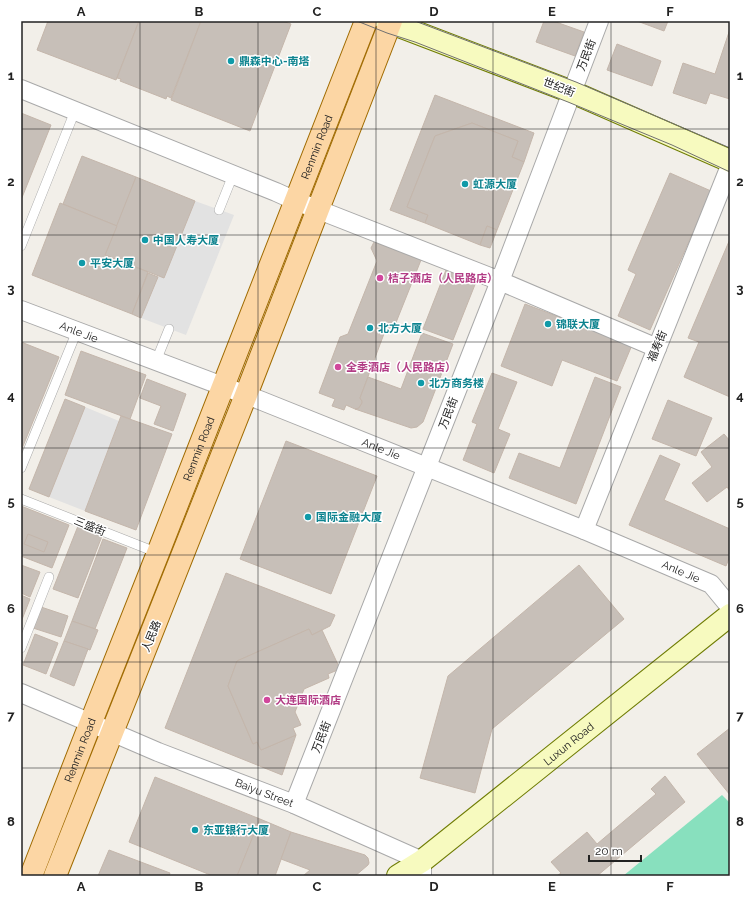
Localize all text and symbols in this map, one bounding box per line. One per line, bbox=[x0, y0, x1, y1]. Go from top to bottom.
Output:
text: A bbox=[77, 4, 86, 19]
text: B bbox=[195, 4, 204, 19]
text: C bbox=[313, 4, 322, 19]
text: D bbox=[429, 4, 439, 19]
text: E bbox=[548, 4, 556, 19]
text: F bbox=[666, 4, 674, 19]
street label: 万民街 bbox=[574, 37, 598, 73]
place label: 鼎森中心-南塔 bbox=[239, 55, 310, 68]
marker: 鼎森中心-南塔 bbox=[226, 56, 236, 66]
text: 1 bbox=[8, 68, 15, 83]
text: 1 bbox=[737, 68, 744, 83]
street label: 世纪街 bbox=[541, 75, 577, 99]
street label: Renmin Road bbox=[299, 113, 336, 181]
text: 2 bbox=[7, 174, 15, 189]
text: 2 bbox=[736, 174, 744, 189]
place label: 虹源大厦 bbox=[473, 178, 517, 191]
marker: 虹源大厦 bbox=[460, 179, 470, 189]
place label: 中国人寿大厦 bbox=[153, 234, 219, 247]
marker: 中国人寿大厦 bbox=[140, 235, 150, 245]
place label: 平安大厦 bbox=[90, 257, 134, 270]
marker: 平安大厦 bbox=[77, 258, 87, 268]
place label: 桔子酒店（人民路店） bbox=[388, 272, 498, 285]
marker: 桔子酒店（人民路店） bbox=[375, 273, 385, 283]
text: 3 bbox=[7, 281, 15, 296]
text: 3 bbox=[736, 281, 744, 296]
place label: 锦联大厦 bbox=[556, 318, 600, 331]
street label: Anle Jie bbox=[58, 319, 100, 346]
marker: 锦联大厦 bbox=[543, 319, 553, 329]
place label: 北方大厦 bbox=[378, 322, 422, 335]
marker: 北方大厦 bbox=[365, 323, 375, 333]
street label: 福寿街 bbox=[645, 328, 670, 364]
place label: 全季酒店（人民路店） bbox=[346, 361, 456, 374]
marker: 全季酒店（人民路店） bbox=[333, 362, 343, 372]
place label: 北方商务楼 bbox=[429, 377, 484, 390]
marker: 北方商务楼 bbox=[416, 378, 426, 388]
text: 4 bbox=[7, 388, 15, 403]
text: 4 bbox=[736, 388, 744, 403]
street label: 万民街 bbox=[436, 395, 460, 431]
street label: Renmin Road bbox=[181, 415, 218, 483]
street label: Anle Jie bbox=[360, 436, 402, 463]
text: 5 bbox=[7, 494, 15, 509]
text: 5 bbox=[736, 494, 744, 509]
place label: 国际金融大厦 bbox=[316, 511, 382, 524]
marker: 国际金融大厦 bbox=[303, 512, 313, 522]
street label: 三盛街 bbox=[72, 514, 108, 539]
street label: Anle Jie bbox=[660, 558, 702, 586]
text: 6 bbox=[7, 601, 15, 616]
text: 6 bbox=[736, 601, 744, 616]
street label: 人民路 bbox=[139, 618, 164, 654]
place label: 大连国际酒店 bbox=[275, 694, 341, 707]
marker: 大连国际酒店 bbox=[262, 695, 272, 705]
text: 7 bbox=[7, 708, 15, 723]
text: 7 bbox=[736, 708, 744, 723]
street label: Renmin Road bbox=[62, 716, 99, 784]
street label: 万民街 bbox=[309, 719, 333, 755]
street label: Luxun Road bbox=[541, 720, 597, 768]
street label: Baiyu Street bbox=[233, 776, 296, 810]
text: 8 bbox=[7, 814, 15, 829]
text: 8 bbox=[736, 814, 744, 829]
place label: 东亚银行大厦 bbox=[203, 824, 269, 837]
marker: 东亚银行大厦 bbox=[190, 825, 200, 835]
scale bar bbox=[589, 837, 641, 863]
text: 20 m bbox=[595, 844, 623, 858]
text: A bbox=[77, 879, 86, 894]
text: B bbox=[195, 879, 204, 894]
text: C bbox=[313, 879, 322, 894]
text: D bbox=[429, 879, 439, 894]
text: E bbox=[548, 879, 556, 894]
text: F bbox=[666, 879, 674, 894]

